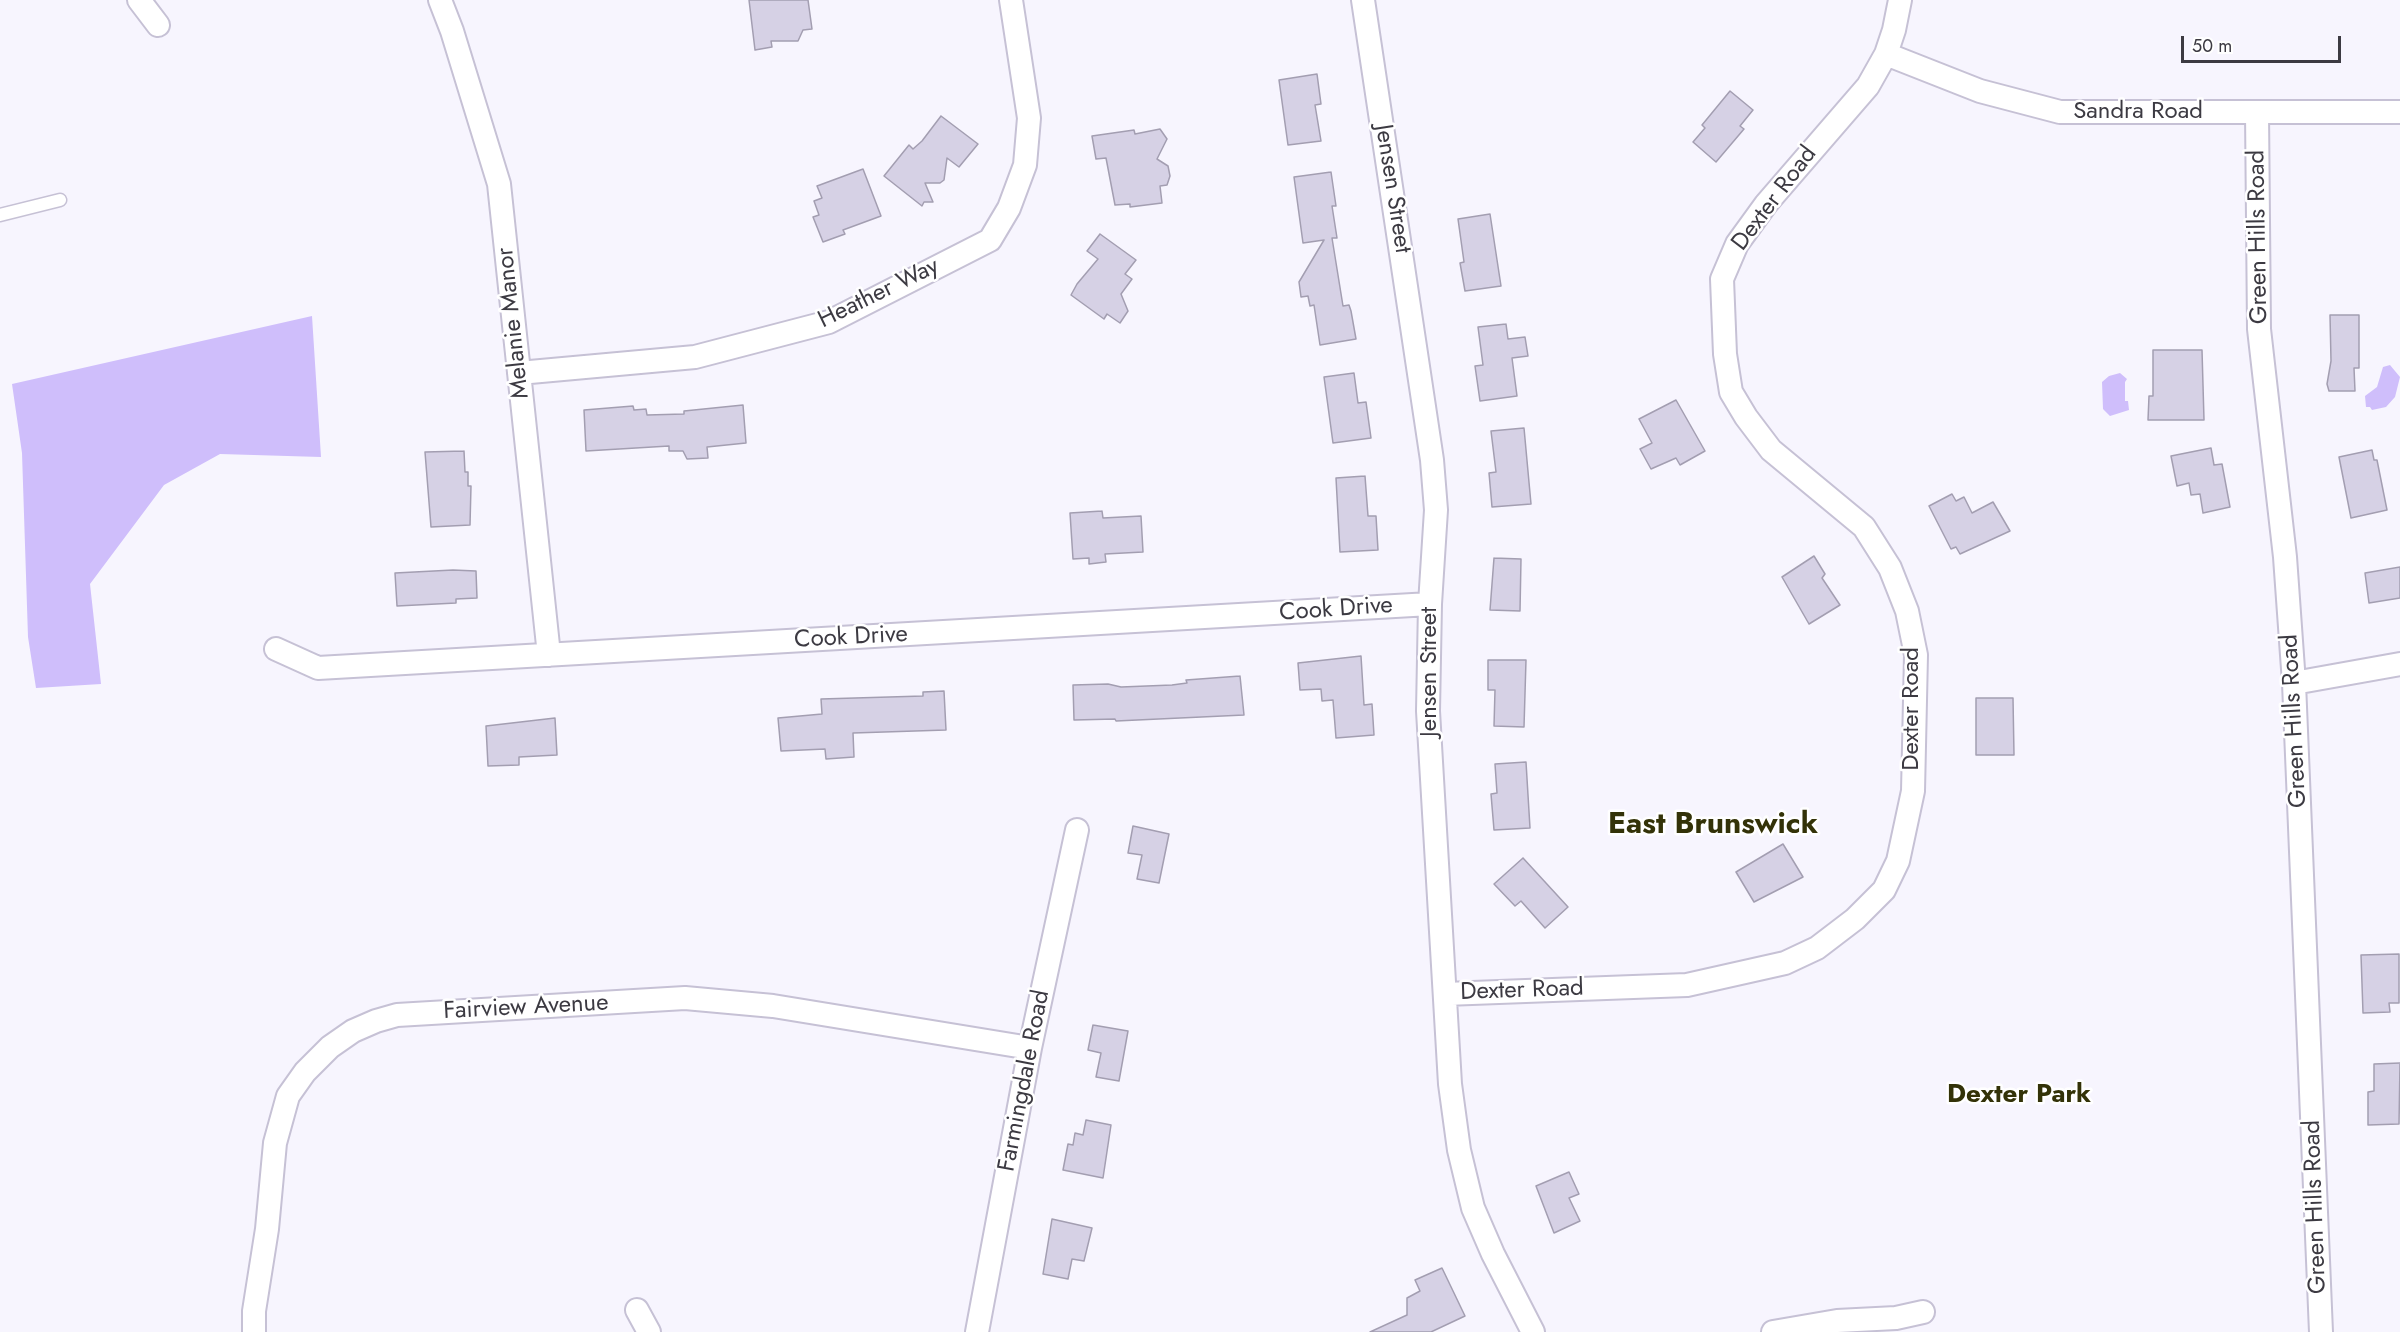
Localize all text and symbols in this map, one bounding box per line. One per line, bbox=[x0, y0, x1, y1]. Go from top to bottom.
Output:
scale bar bbox=[2184, 24, 2344, 62]
text: 50 m bbox=[2192, 33, 2232, 59]
street label: Sandra Road bbox=[2073, 98, 2203, 126]
street label: Jensen Street bbox=[1368, 123, 1416, 255]
street label: Dexter Road bbox=[1726, 141, 1824, 257]
street label: Green Hills Road bbox=[2243, 150, 2275, 324]
street label: Melanie Manor bbox=[492, 246, 536, 400]
street label: Heather Way bbox=[814, 252, 944, 336]
street label: Cook Drive bbox=[1278, 592, 1394, 628]
street label: Jensen Street bbox=[1416, 607, 1444, 737]
street label: Cook Drive bbox=[793, 621, 909, 655]
street label: Green Hills Road bbox=[2276, 633, 2314, 809]
street label: Dexter Road bbox=[1898, 647, 1926, 771]
district label: East Brunswick bbox=[1608, 808, 1818, 844]
street label: Dexter Road bbox=[1460, 974, 1584, 1008]
street label: Farmingdale Road bbox=[993, 988, 1057, 1174]
street label: Fairview Avenue bbox=[443, 989, 609, 1027]
district label: Dexter Park bbox=[1947, 1080, 2091, 1112]
street label: Green Hills Road bbox=[2299, 1120, 2333, 1294]

